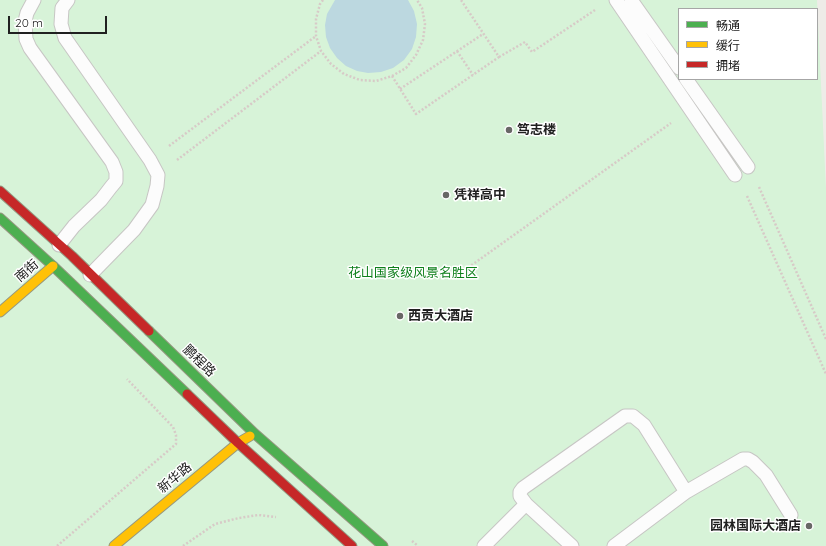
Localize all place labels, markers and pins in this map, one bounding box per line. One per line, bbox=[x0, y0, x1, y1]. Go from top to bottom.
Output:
place label: 笃志楼 bbox=[517, 122, 556, 138]
marker: 笃志楼 bbox=[504, 125, 514, 135]
place label: 凭祥高中 bbox=[454, 187, 506, 203]
marker: 凭祥高中 bbox=[441, 190, 451, 200]
place label: 西贡大酒店 bbox=[408, 308, 473, 324]
marker: 西贡大酒店 bbox=[395, 311, 405, 321]
place label: 园林国际大酒店 bbox=[710, 518, 801, 534]
marker: 园林国际大酒店 bbox=[804, 521, 814, 531]

